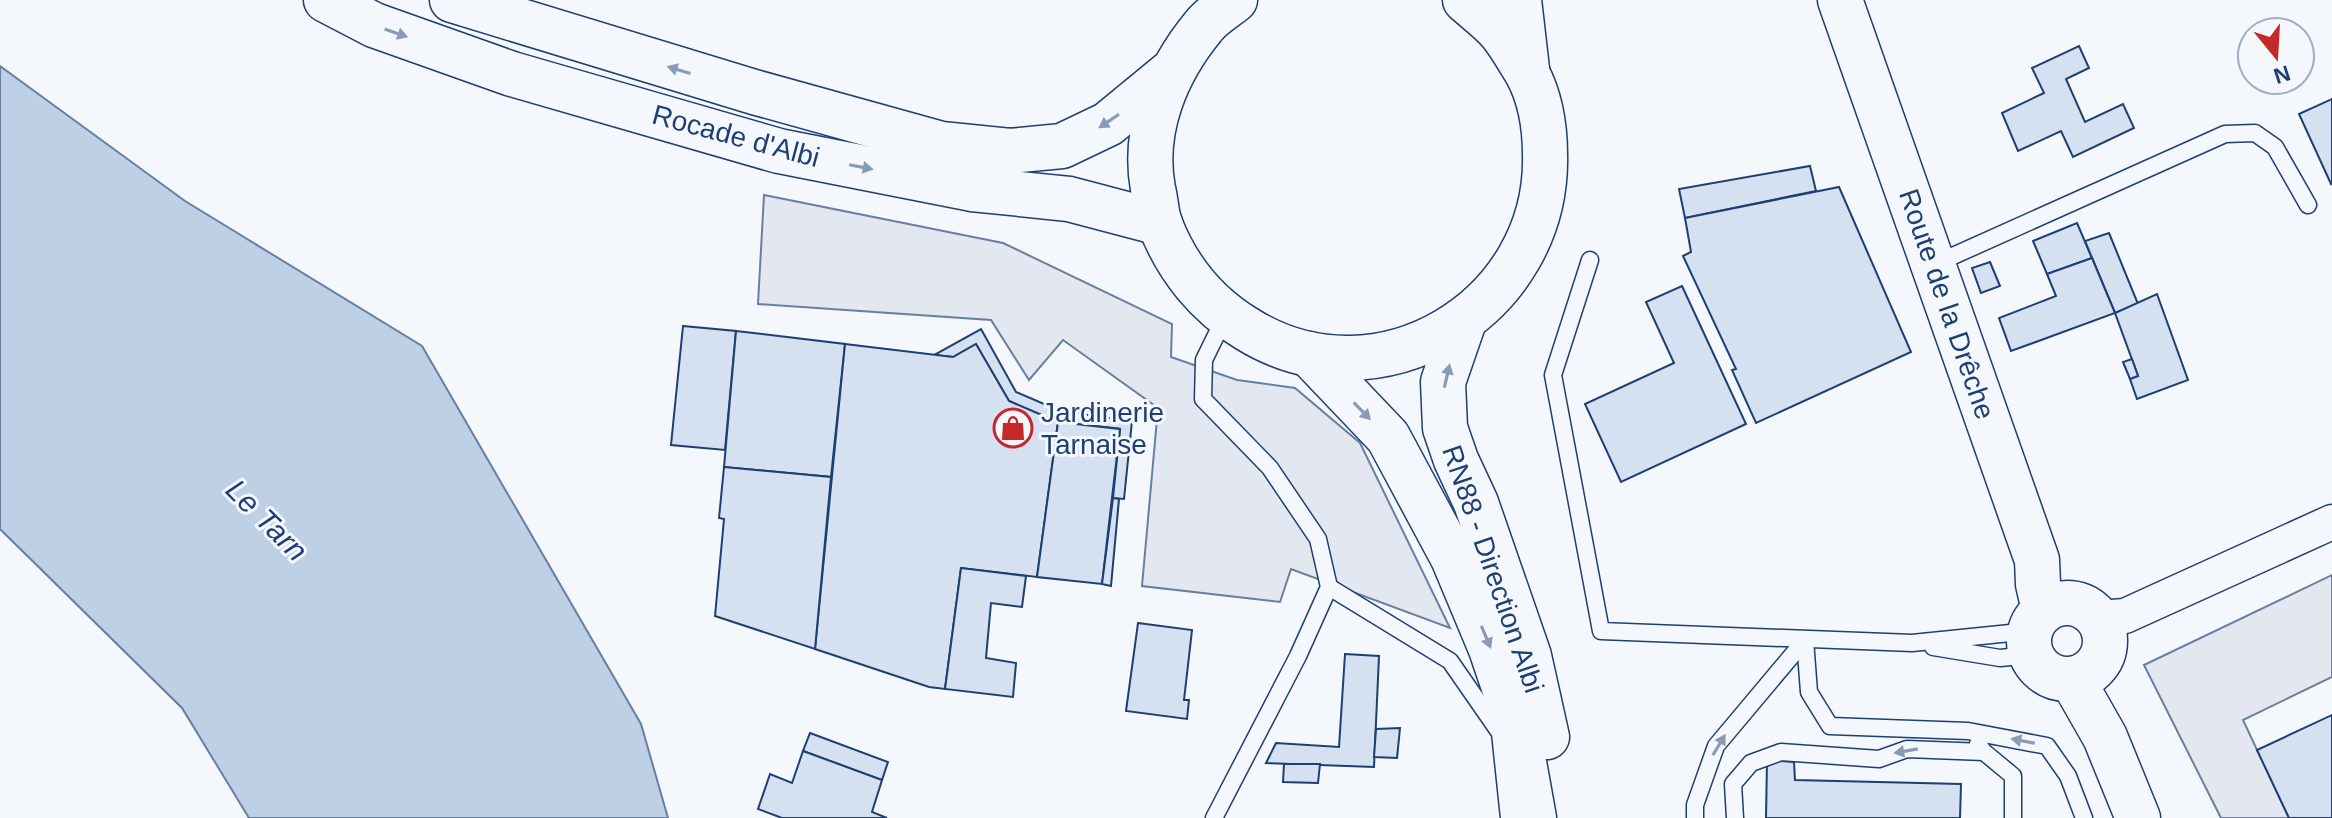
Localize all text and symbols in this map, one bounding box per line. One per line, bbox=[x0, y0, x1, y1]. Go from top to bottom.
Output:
north arrow bbox=[2236, 16, 2316, 96]
one-way arrow bbox=[385, 27, 409, 40]
text: N bbox=[2271, 60, 2293, 89]
one-way arrow bbox=[667, 63, 691, 76]
street label: Rocade d'Albi bbox=[649, 99, 823, 173]
one-way arrow bbox=[1099, 114, 1120, 129]
one-way arrow bbox=[849, 161, 874, 174]
street label: Route de la Drêche bbox=[1893, 185, 2001, 423]
one-way arrow bbox=[1441, 363, 1454, 388]
place label: Jardinerie Tarnaise bbox=[1041, 397, 1164, 460]
one-way arrow bbox=[1353, 401, 1371, 420]
shop icon: Jardinerie Tarnaise bbox=[992, 407, 1034, 449]
street label: RN88 - Direction Albi bbox=[1436, 441, 1550, 697]
water label: Le Tarn bbox=[220, 473, 314, 567]
one-way arrow bbox=[1480, 625, 1493, 649]
one-way arrow bbox=[1712, 734, 1726, 756]
one-way arrow bbox=[2010, 735, 2035, 747]
one-way arrow bbox=[1894, 746, 1919, 758]

